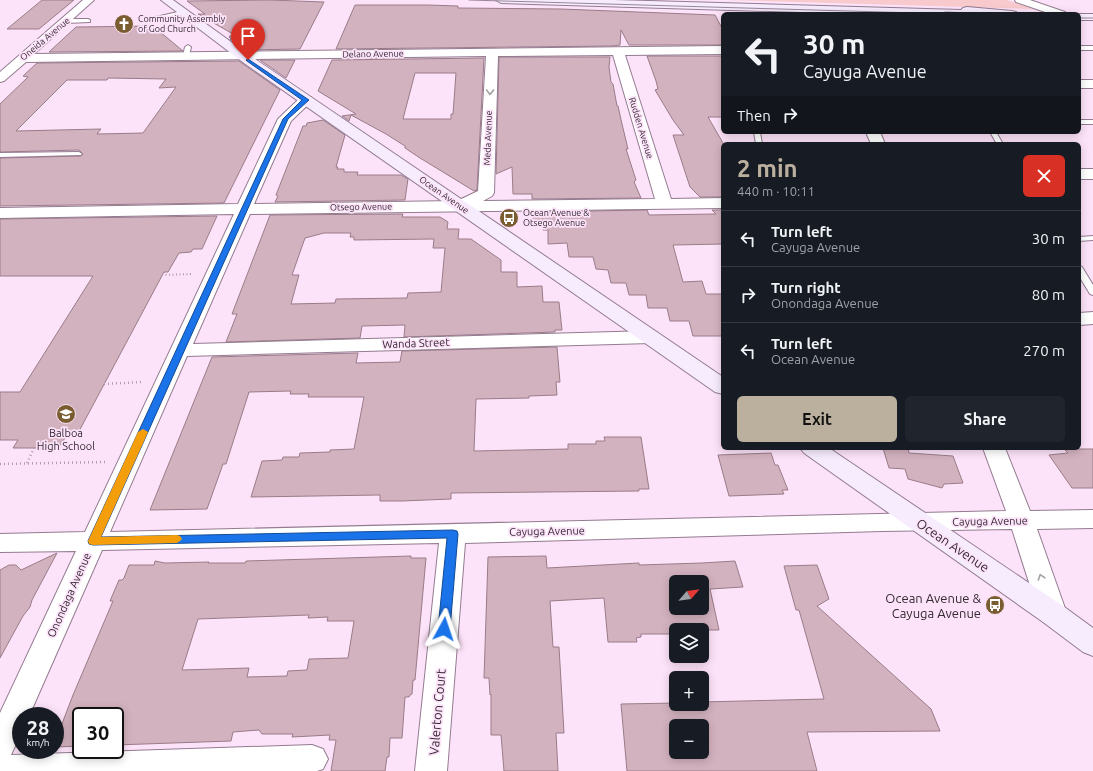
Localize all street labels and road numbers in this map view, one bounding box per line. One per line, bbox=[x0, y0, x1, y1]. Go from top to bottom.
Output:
street label: Oneida Avenue bbox=[18, 15, 72, 63]
street label: Delano Avenue bbox=[342, 48, 404, 60]
street label: Rudden Avenue bbox=[627, 96, 655, 160]
street label: Meda Avenue bbox=[482, 110, 494, 166]
street label: Ocean Avenue bbox=[417, 174, 471, 216]
street label: Otsego Avenue bbox=[330, 201, 392, 213]
street label: Wanda Street bbox=[382, 336, 450, 350]
street label: Cayuga Avenue bbox=[952, 514, 1028, 528]
street label: Ocean Avenue bbox=[914, 516, 992, 574]
street label: Cayuga Avenue bbox=[509, 524, 585, 538]
street label: Onondaga Avenue bbox=[45, 551, 93, 639]
street label: Valerton Court bbox=[426, 668, 448, 756]

